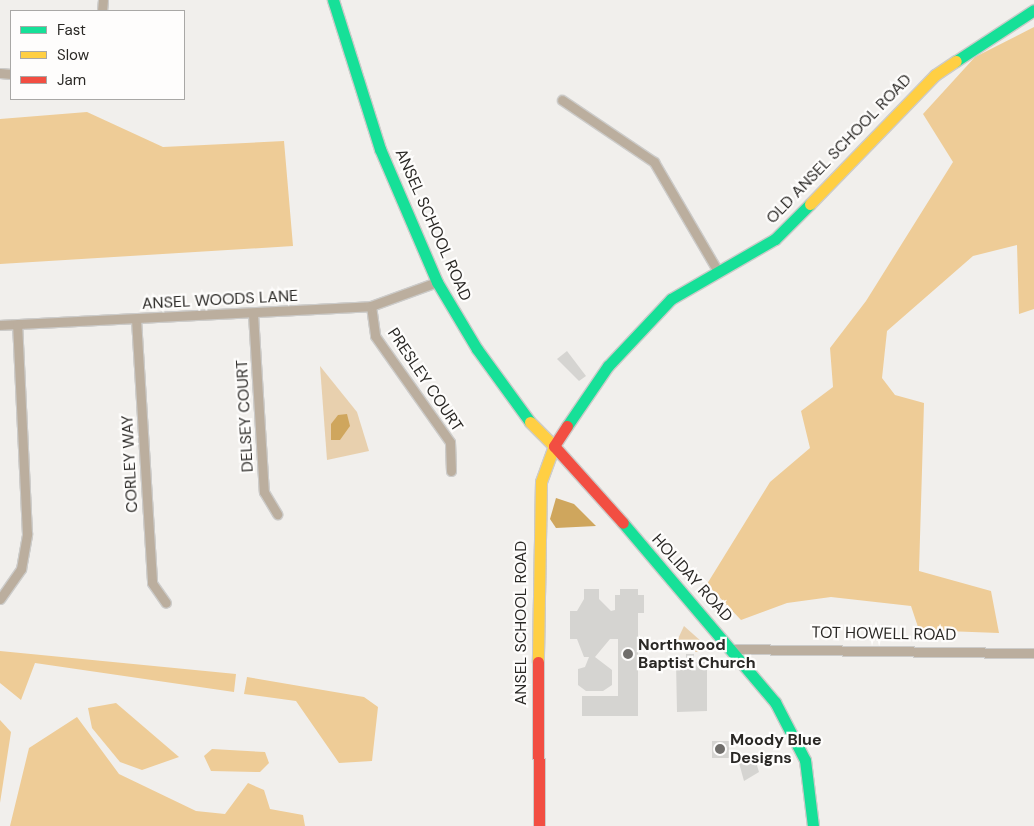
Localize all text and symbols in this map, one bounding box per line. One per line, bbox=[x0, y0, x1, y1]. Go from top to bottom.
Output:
legend bbox=[10, 10, 185, 100]
text: Fast bbox=[57, 20, 86, 40]
text: Slow bbox=[57, 45, 89, 65]
text: Jam bbox=[57, 70, 86, 90]
street label: OLD ANSEL SCHOOL ROAD bbox=[762, 70, 916, 228]
street label: ANSEL SCHOOL ROAD bbox=[391, 146, 475, 304]
street label: ANSEL WOODS LANE bbox=[141, 286, 299, 314]
street label: PRESLEY COURT bbox=[383, 325, 467, 435]
street label: DELSEY COURT bbox=[232, 359, 258, 473]
street label: CORLEY WAY bbox=[118, 415, 142, 513]
street label: HOLIDAY ROAD bbox=[648, 530, 736, 626]
street label: ANSEL SCHOOL ROAD bbox=[511, 541, 531, 705]
street label: TOT HOWELL ROAD bbox=[811, 623, 957, 645]
place label: Northwood Baptist Church bbox=[638, 635, 756, 673]
marker: Northwood Baptist Church bbox=[622, 648, 634, 660]
place label: Moody Blue Designs bbox=[730, 730, 822, 768]
marker: Moody Blue Designs bbox=[714, 743, 726, 755]

